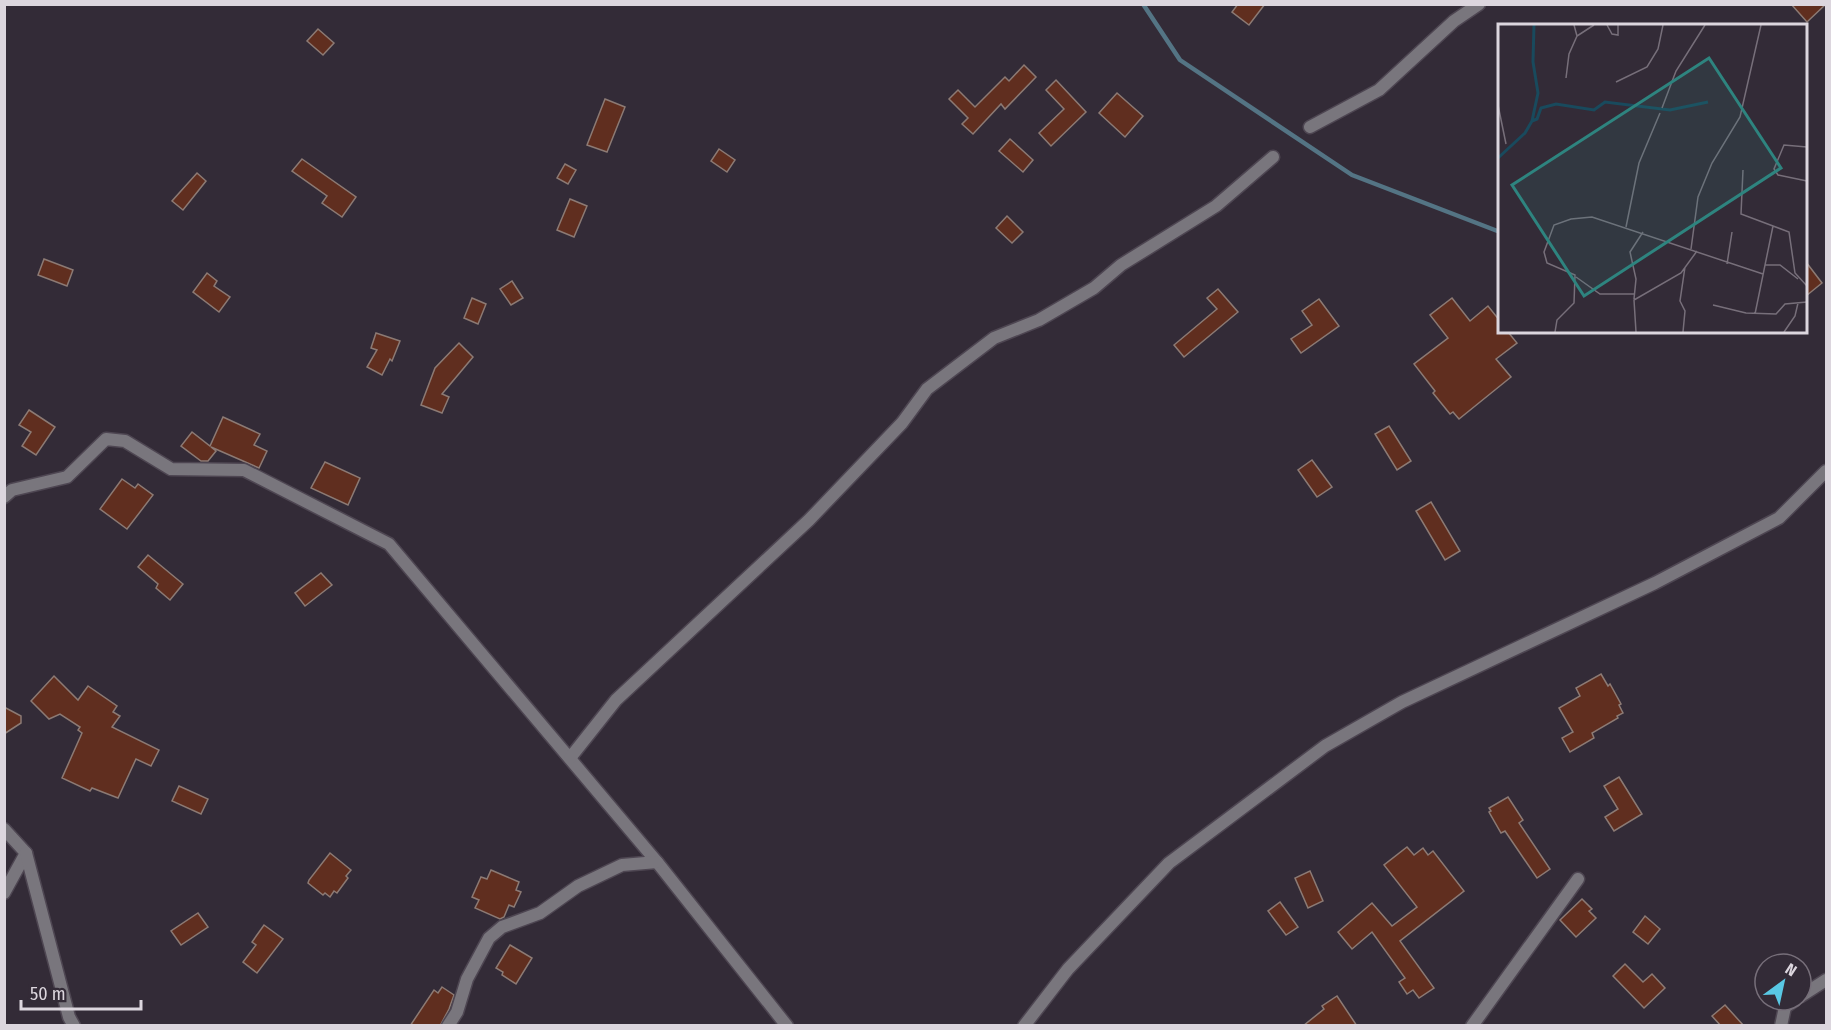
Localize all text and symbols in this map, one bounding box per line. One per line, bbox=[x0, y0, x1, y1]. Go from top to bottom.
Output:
inset map bbox=[1498, 24, 1807, 333]
north arrow bbox=[1753, 952, 1813, 1012]
text: N bbox=[1782, 959, 1800, 980]
scale bar bbox=[21, 973, 141, 1011]
text: 50 m bbox=[30, 983, 66, 1005]

